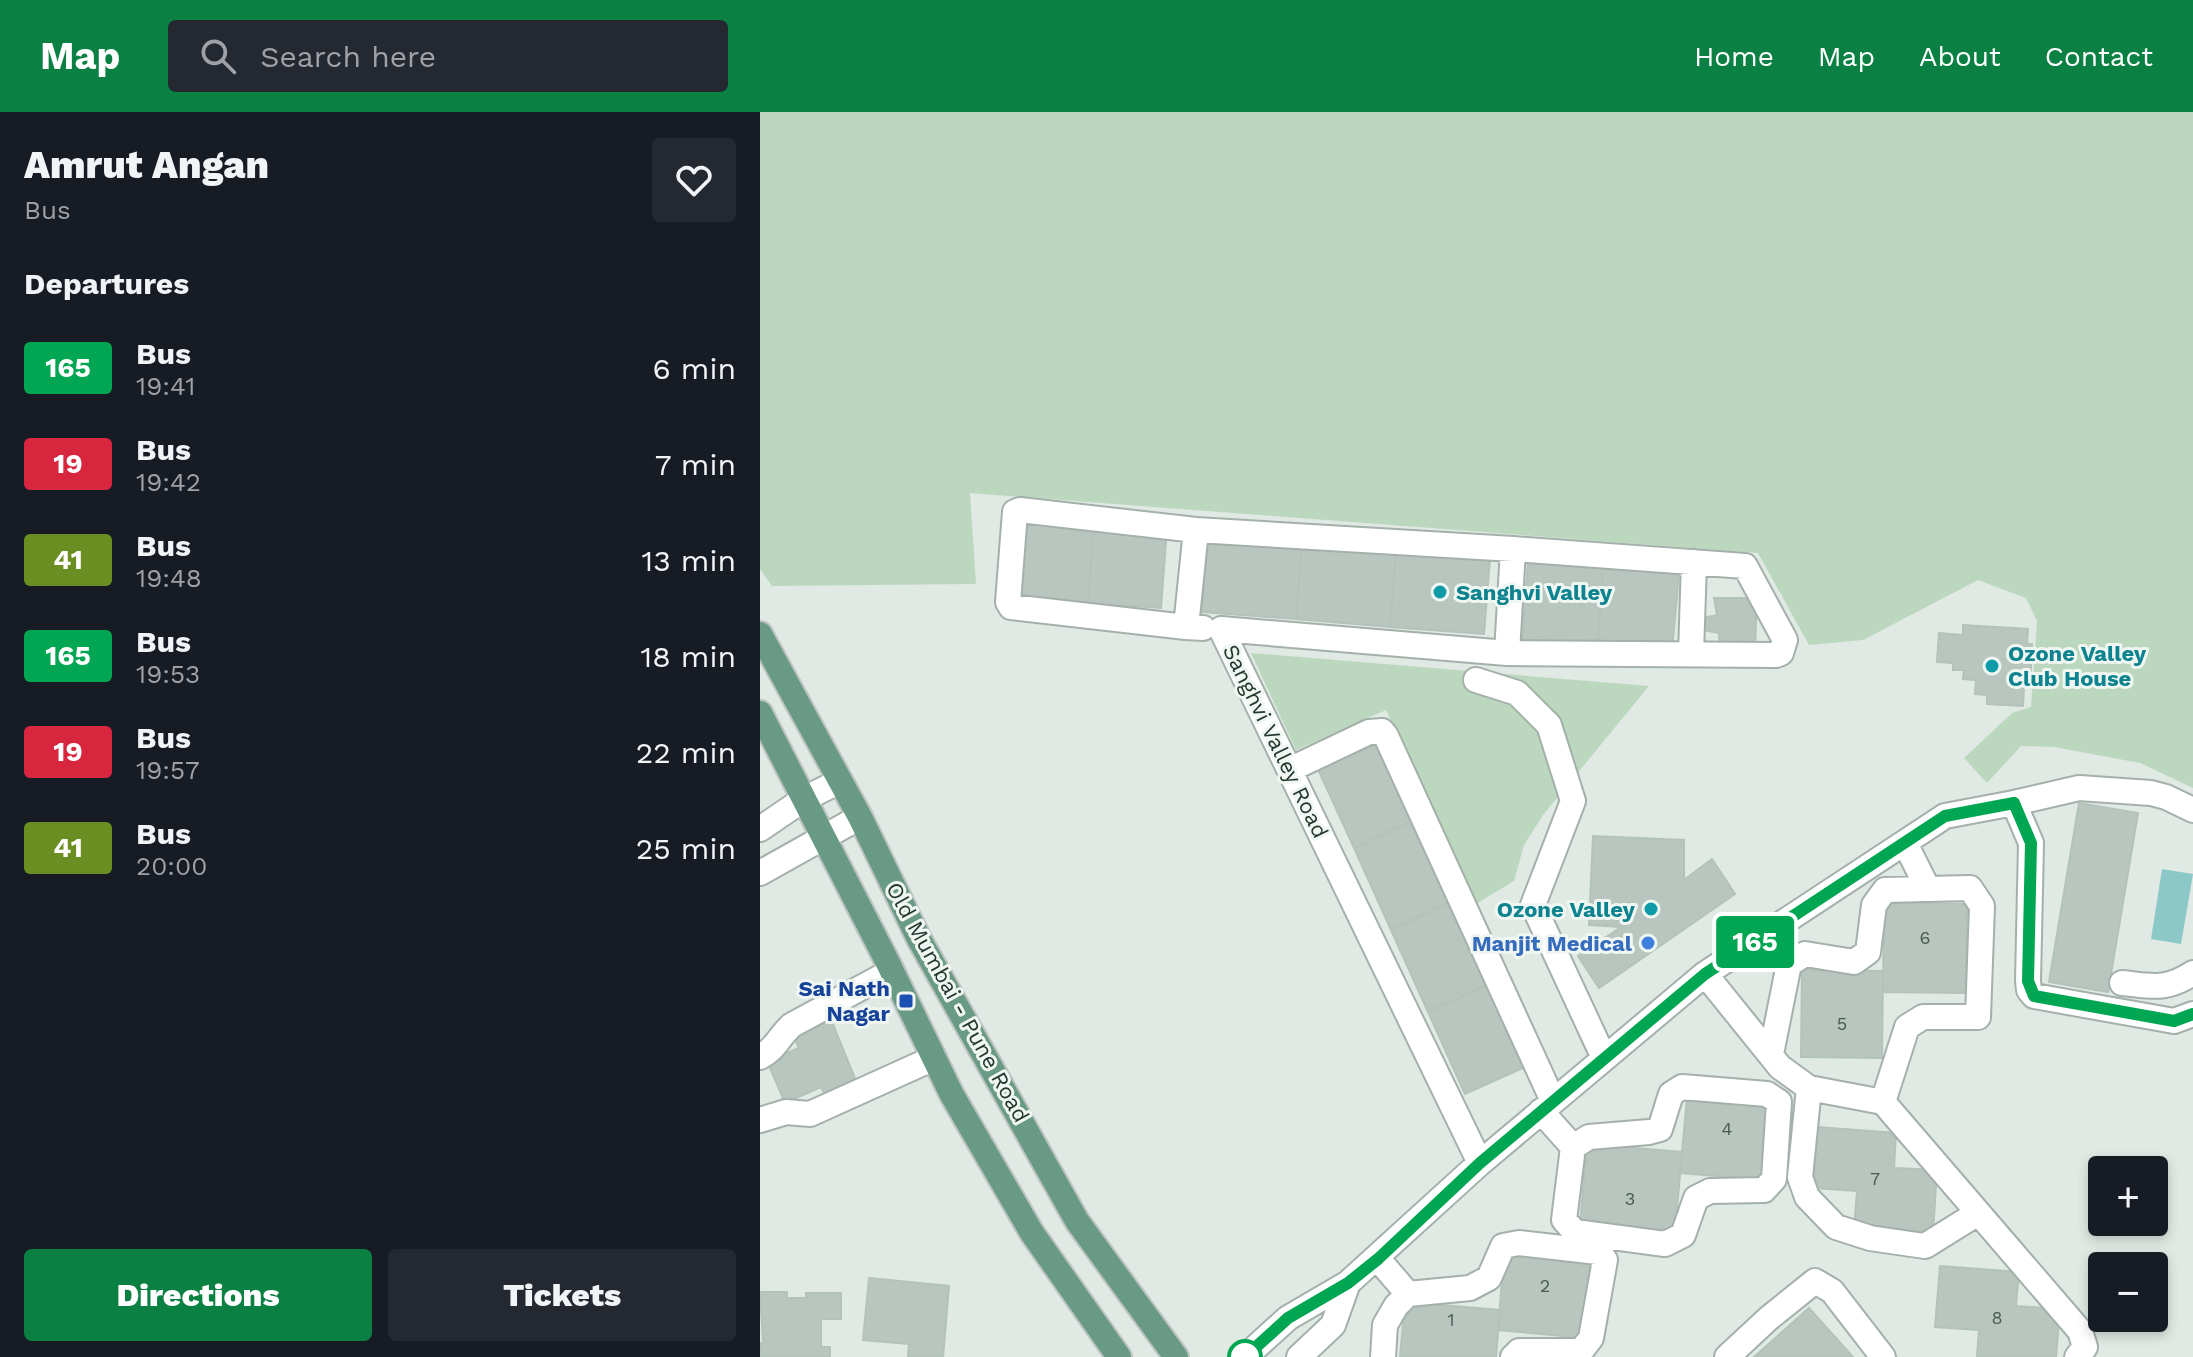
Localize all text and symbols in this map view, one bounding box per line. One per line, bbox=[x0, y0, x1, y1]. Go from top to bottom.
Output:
search box bbox=[168, 20, 728, 92]
text: Map bbox=[40, 34, 120, 78]
icon: search bbox=[196, 34, 240, 78]
text: Search here bbox=[260, 39, 436, 74]
text: Home bbox=[1694, 40, 1774, 73]
text: Map bbox=[1818, 40, 1875, 73]
text: About bbox=[1919, 40, 2001, 73]
text: Contact bbox=[2045, 40, 2153, 73]
button: heart bbox=[652, 138, 736, 222]
text: Amrut Angan bbox=[24, 143, 269, 187]
text: Bus bbox=[24, 195, 71, 225]
text: Departures bbox=[24, 266, 189, 301]
text: Bus bbox=[136, 336, 191, 371]
text: 165 bbox=[45, 351, 91, 384]
text: 6 min bbox=[652, 351, 736, 386]
text: 19:41 bbox=[136, 371, 196, 401]
text: Bus bbox=[136, 432, 191, 467]
text: 19 bbox=[53, 447, 83, 480]
text: 7 min bbox=[655, 447, 736, 482]
text: 19:42 bbox=[136, 467, 201, 497]
text: Bus bbox=[136, 528, 191, 563]
text: 41 bbox=[53, 543, 83, 576]
text: 13 min bbox=[641, 543, 736, 578]
text: 19:48 bbox=[136, 563, 202, 593]
place label: Sanghvi Valley bbox=[1456, 580, 1613, 605]
marker: Sanghvi Valley bbox=[1431, 583, 1449, 601]
text: Bus bbox=[136, 624, 191, 659]
text: 165 bbox=[45, 639, 91, 672]
text: 18 min bbox=[640, 639, 736, 674]
street label: Sanghvi Valley Road bbox=[1218, 640, 1333, 842]
place label: Ozone Valley Club House bbox=[2008, 641, 2147, 691]
marker: Ozone Valley Club House bbox=[1983, 657, 2001, 675]
text: 19:53 bbox=[136, 659, 200, 689]
text: Bus bbox=[136, 720, 191, 755]
text: 19 bbox=[53, 735, 83, 768]
text: 22 min bbox=[636, 735, 736, 770]
text: 19:57 bbox=[136, 755, 200, 785]
text: Bus bbox=[136, 816, 191, 851]
text: 41 bbox=[53, 831, 83, 864]
text: 25 min bbox=[636, 831, 736, 866]
text: 20:00 bbox=[136, 851, 207, 881]
street label: Old Mumbai - Pune Road bbox=[881, 878, 1034, 1127]
place label: Ozone Valley bbox=[1497, 897, 1636, 922]
marker: Ozone Valley bbox=[1642, 900, 1660, 918]
line badge: 165 bbox=[1709, 916, 1801, 968]
text: 165 bbox=[1732, 925, 1778, 958]
house number: 6 bbox=[1920, 927, 1930, 948]
place label: Manjit Medical bbox=[1472, 931, 1633, 956]
marker: Manjit Medical bbox=[1639, 934, 1657, 952]
place label: Sai Nath Nagar bbox=[798, 976, 891, 1026]
marker: Sai Nath Nagar bbox=[897, 992, 915, 1010]
house number: 5 bbox=[1837, 1013, 1847, 1034]
house number: 4 bbox=[1722, 1118, 1733, 1139]
map controls bbox=[2088, 1156, 2168, 1332]
button: + bbox=[2088, 1156, 2168, 1236]
house number: 7 bbox=[1870, 1168, 1880, 1189]
house number: 3 bbox=[1625, 1188, 1635, 1209]
button: Directions bbox=[24, 1249, 372, 1341]
button: Tickets bbox=[388, 1249, 736, 1341]
button: − bbox=[2088, 1252, 2168, 1332]
house number: 2 bbox=[1540, 1275, 1550, 1296]
house number: 8 bbox=[1991, 1307, 2003, 1328]
house number: 1 bbox=[1447, 1309, 1455, 1330]
unlabelled marker bbox=[1228, 1340, 1262, 1357]

